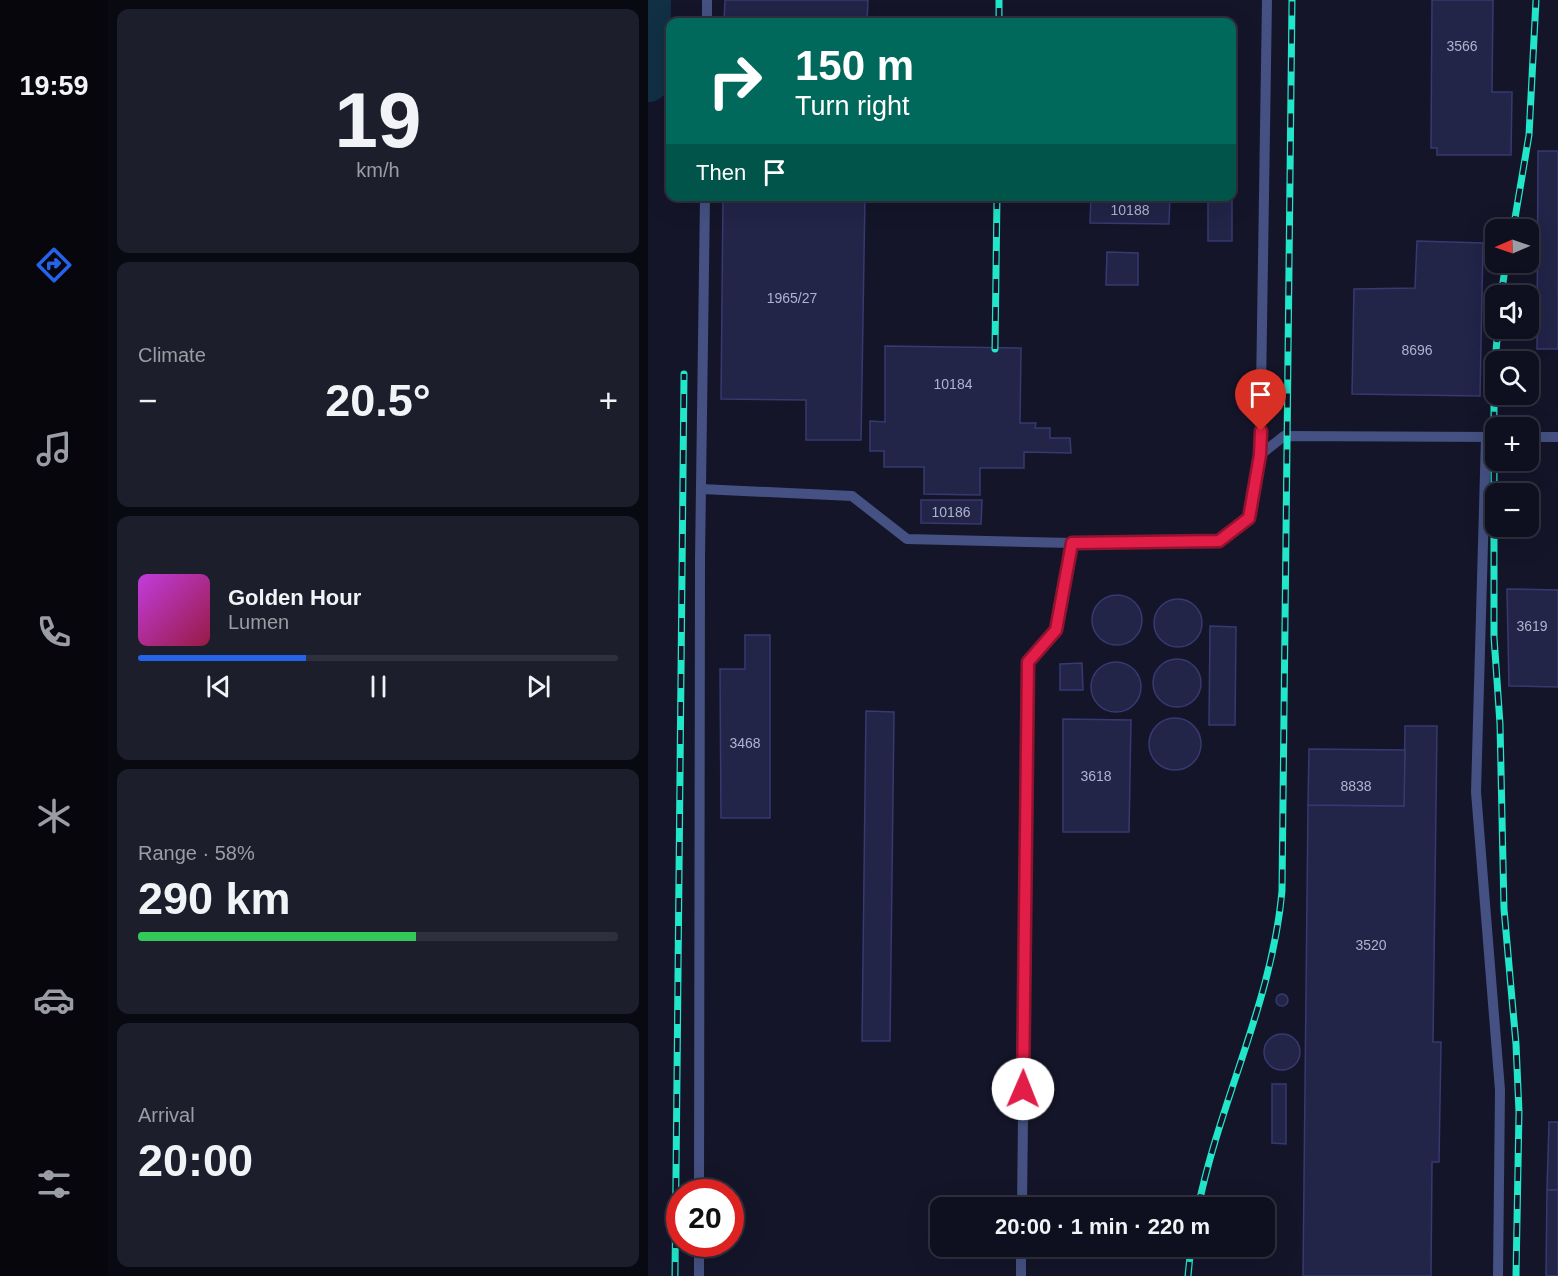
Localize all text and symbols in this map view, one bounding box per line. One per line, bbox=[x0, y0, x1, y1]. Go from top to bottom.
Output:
house number: 3566 bbox=[1446, 38, 1478, 54]
icon: right bbox=[696, 42, 774, 120]
text: 150 m bbox=[795, 42, 914, 89]
text: 19:59 bbox=[19, 71, 89, 101]
text: 19 bbox=[335, 76, 421, 164]
text: Turn right bbox=[795, 91, 910, 121]
icon: arrive bbox=[758, 156, 791, 189]
text: km/h bbox=[356, 159, 400, 181]
text: Then bbox=[696, 160, 746, 185]
house number: 10188 bbox=[1111, 202, 1150, 218]
north arrow bbox=[1485, 219, 1539, 273]
map controls bbox=[1485, 219, 1539, 537]
icon: directions bbox=[33, 244, 75, 286]
button: sound bbox=[1485, 285, 1539, 339]
house number: 1965/27 bbox=[767, 290, 818, 306]
house number: 8696 bbox=[1401, 342, 1433, 358]
text: Climate bbox=[138, 344, 206, 366]
button: search bbox=[1485, 351, 1539, 405]
pin bbox=[1235, 369, 1286, 431]
text: 20.5° bbox=[325, 375, 431, 426]
house number: 10184 bbox=[934, 376, 973, 392]
icon: arrive bbox=[1244, 378, 1277, 411]
text: − bbox=[138, 382, 157, 419]
text: + bbox=[599, 382, 618, 419]
button: + bbox=[1485, 417, 1539, 471]
icon: music bbox=[33, 428, 75, 470]
button: − bbox=[1485, 483, 1539, 537]
house number: 10186 bbox=[932, 504, 971, 520]
text: Golden Hour bbox=[228, 585, 361, 610]
icon: phone bbox=[33, 611, 75, 653]
text: Lumen bbox=[228, 611, 289, 633]
house number: 3619 bbox=[1516, 618, 1548, 634]
icon: previous bbox=[202, 670, 235, 703]
icon: pause bbox=[362, 670, 395, 703]
icon: next bbox=[522, 670, 555, 703]
house number: 3468 bbox=[729, 735, 761, 751]
house number: 3618 bbox=[1080, 768, 1112, 784]
house number: 8838 bbox=[1340, 778, 1372, 794]
icon: climate bbox=[33, 795, 75, 837]
text: Range · 58% bbox=[138, 842, 255, 864]
text: 290 km bbox=[138, 873, 291, 924]
house number: 3520 bbox=[1355, 937, 1387, 953]
icon: car bbox=[33, 979, 75, 1021]
position arrow bbox=[991, 1057, 1055, 1121]
text: Arrival bbox=[138, 1104, 195, 1126]
text: 20:00 bbox=[138, 1135, 253, 1186]
icon: filters bbox=[33, 1163, 75, 1205]
speed limit sign: 20 bbox=[666, 1179, 744, 1257]
text: 20:00 · 1 min · 220 m bbox=[995, 1214, 1210, 1239]

